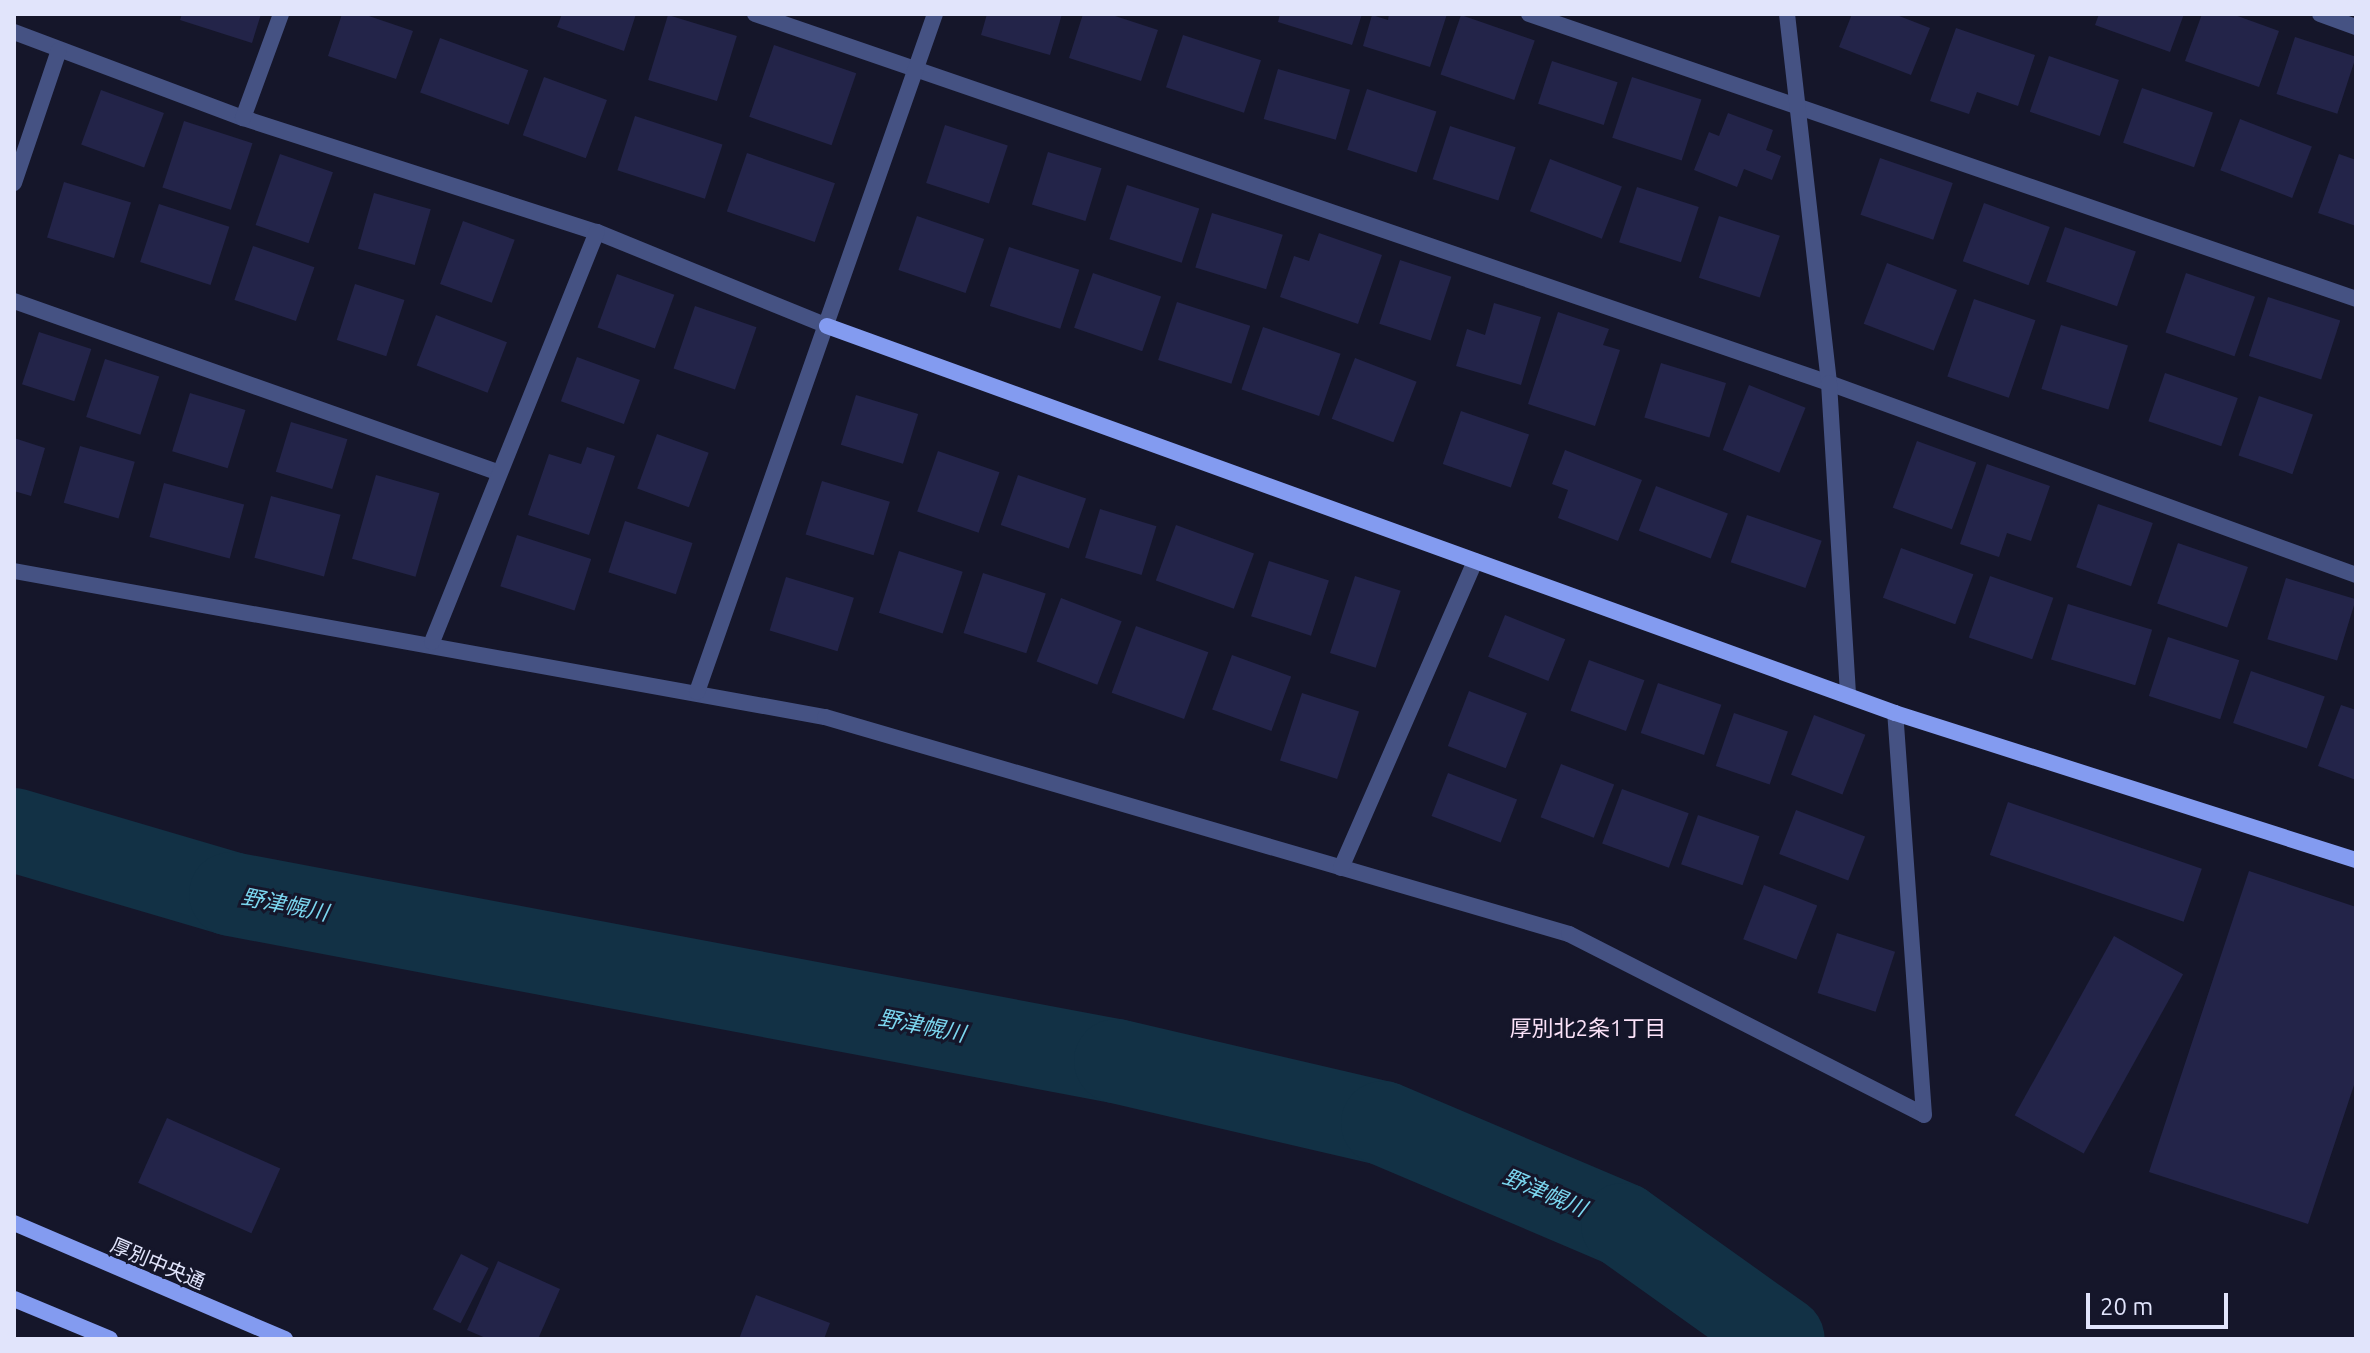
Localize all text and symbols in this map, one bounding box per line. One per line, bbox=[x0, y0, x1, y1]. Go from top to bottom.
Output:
water label: 野津幌川 bbox=[239, 883, 331, 925]
water label: 野津幌川 bbox=[876, 1004, 968, 1046]
district label: 厚別北2条1丁目 bbox=[1510, 1015, 1666, 1041]
water label: 野津幌川 bbox=[1499, 1163, 1591, 1221]
street label: 厚別中央通 bbox=[107, 1232, 209, 1294]
scale bar bbox=[2090, 1277, 2232, 1327]
text: 20 m bbox=[2100, 1293, 2153, 1320]

